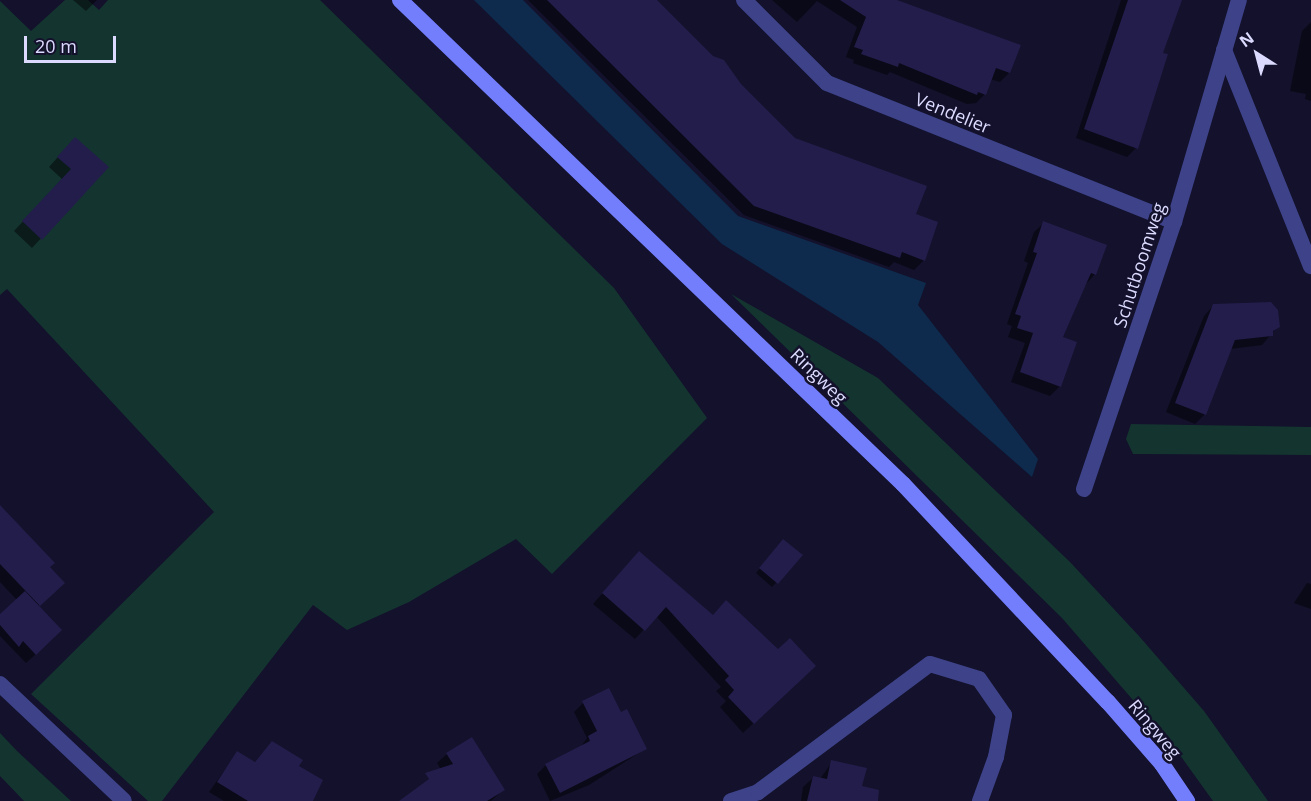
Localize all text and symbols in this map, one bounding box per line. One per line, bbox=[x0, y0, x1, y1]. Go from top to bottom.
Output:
scale bar bbox=[27, 24, 118, 62]
north arrow bbox=[1227, 24, 1287, 84]
text: N bbox=[1235, 27, 1258, 52]
text: 20 m bbox=[35, 34, 77, 58]
street label: Vendelier bbox=[912, 88, 994, 138]
street label: Schutboomweg bbox=[1109, 200, 1169, 330]
street label: Ringweg bbox=[786, 344, 852, 408]
street label: Ringweg bbox=[1124, 695, 1186, 763]

